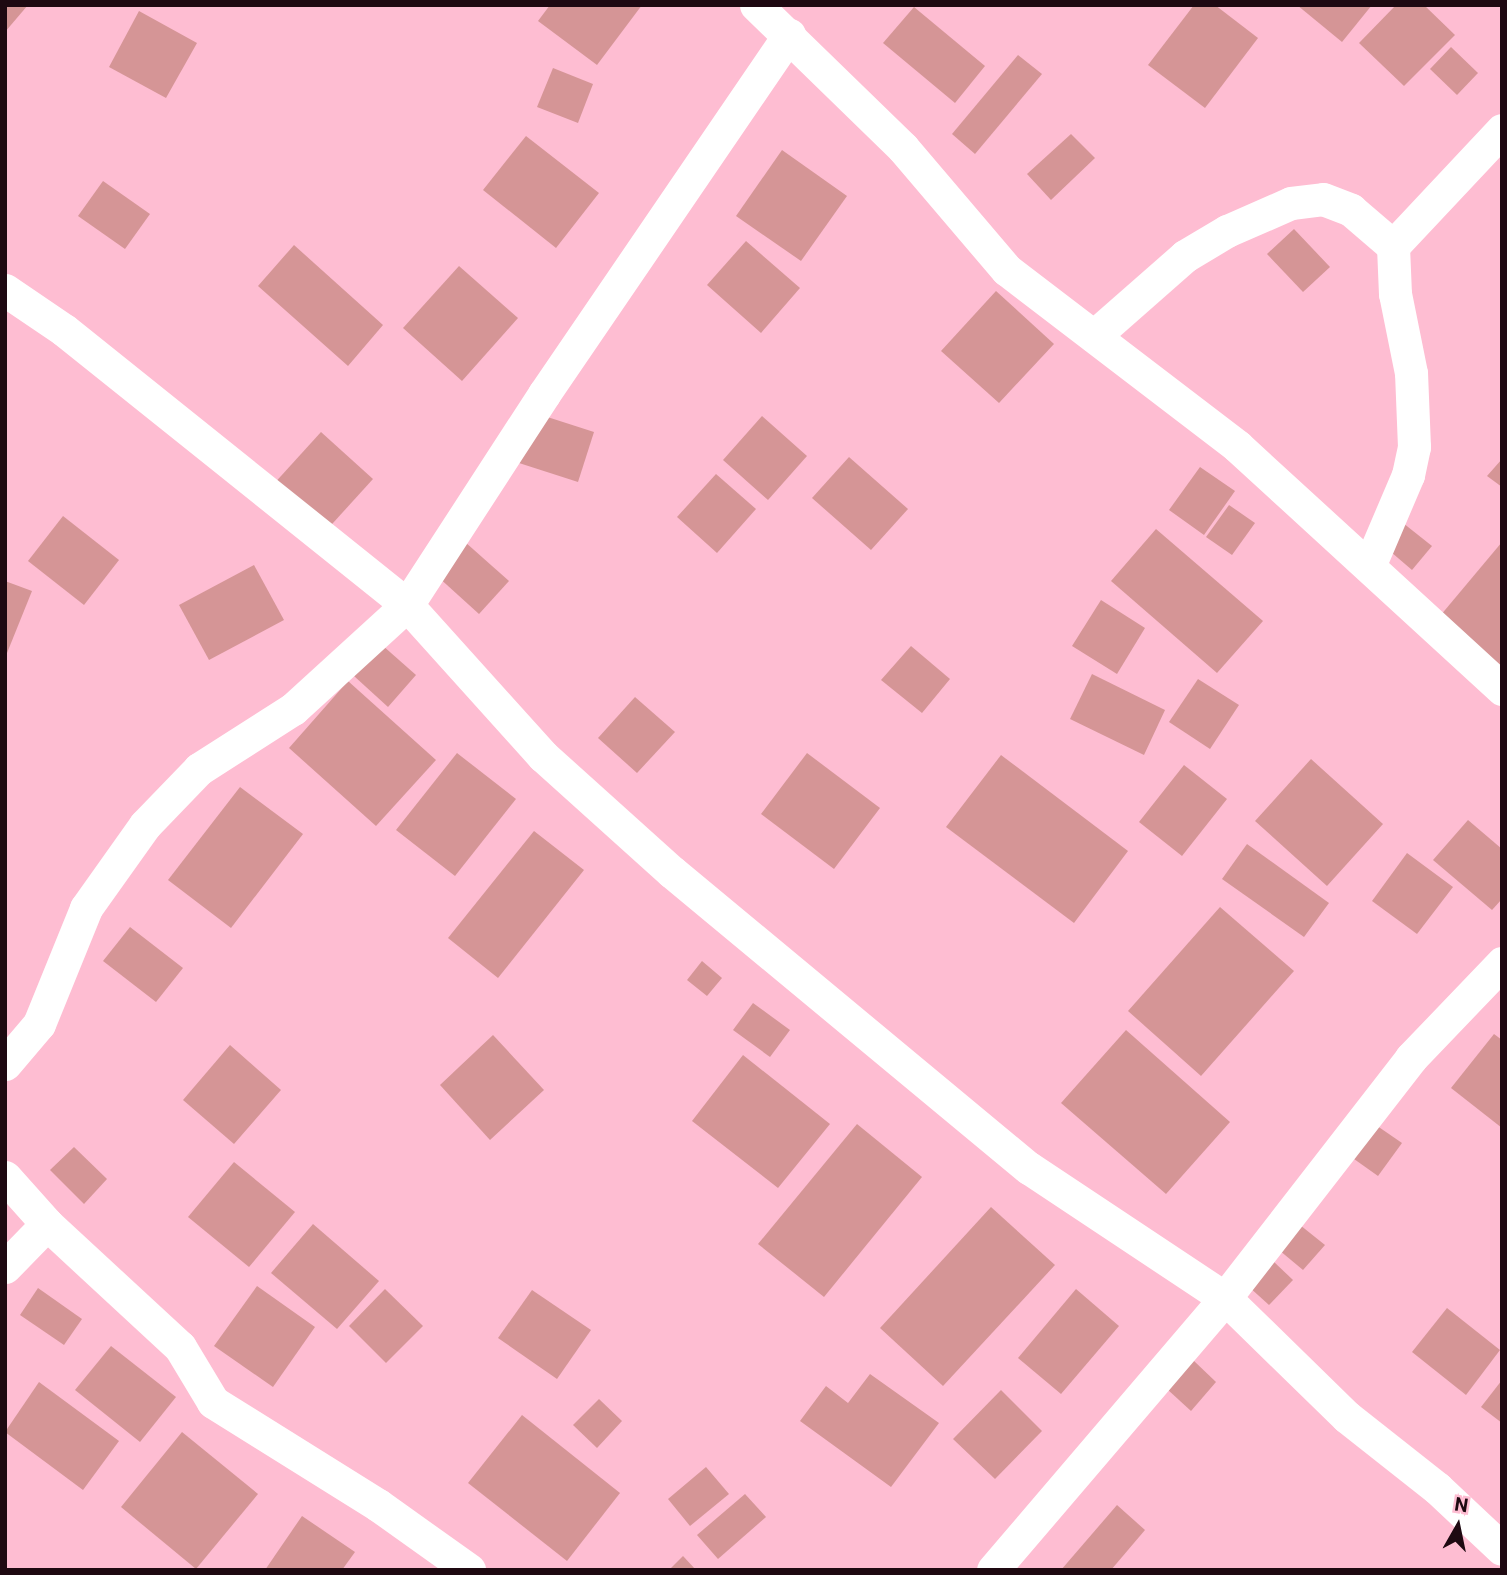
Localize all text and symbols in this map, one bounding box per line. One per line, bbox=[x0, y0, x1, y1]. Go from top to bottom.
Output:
north arrow bbox=[1423, 1491, 1493, 1561]
text: N bbox=[1453, 1492, 1470, 1517]

